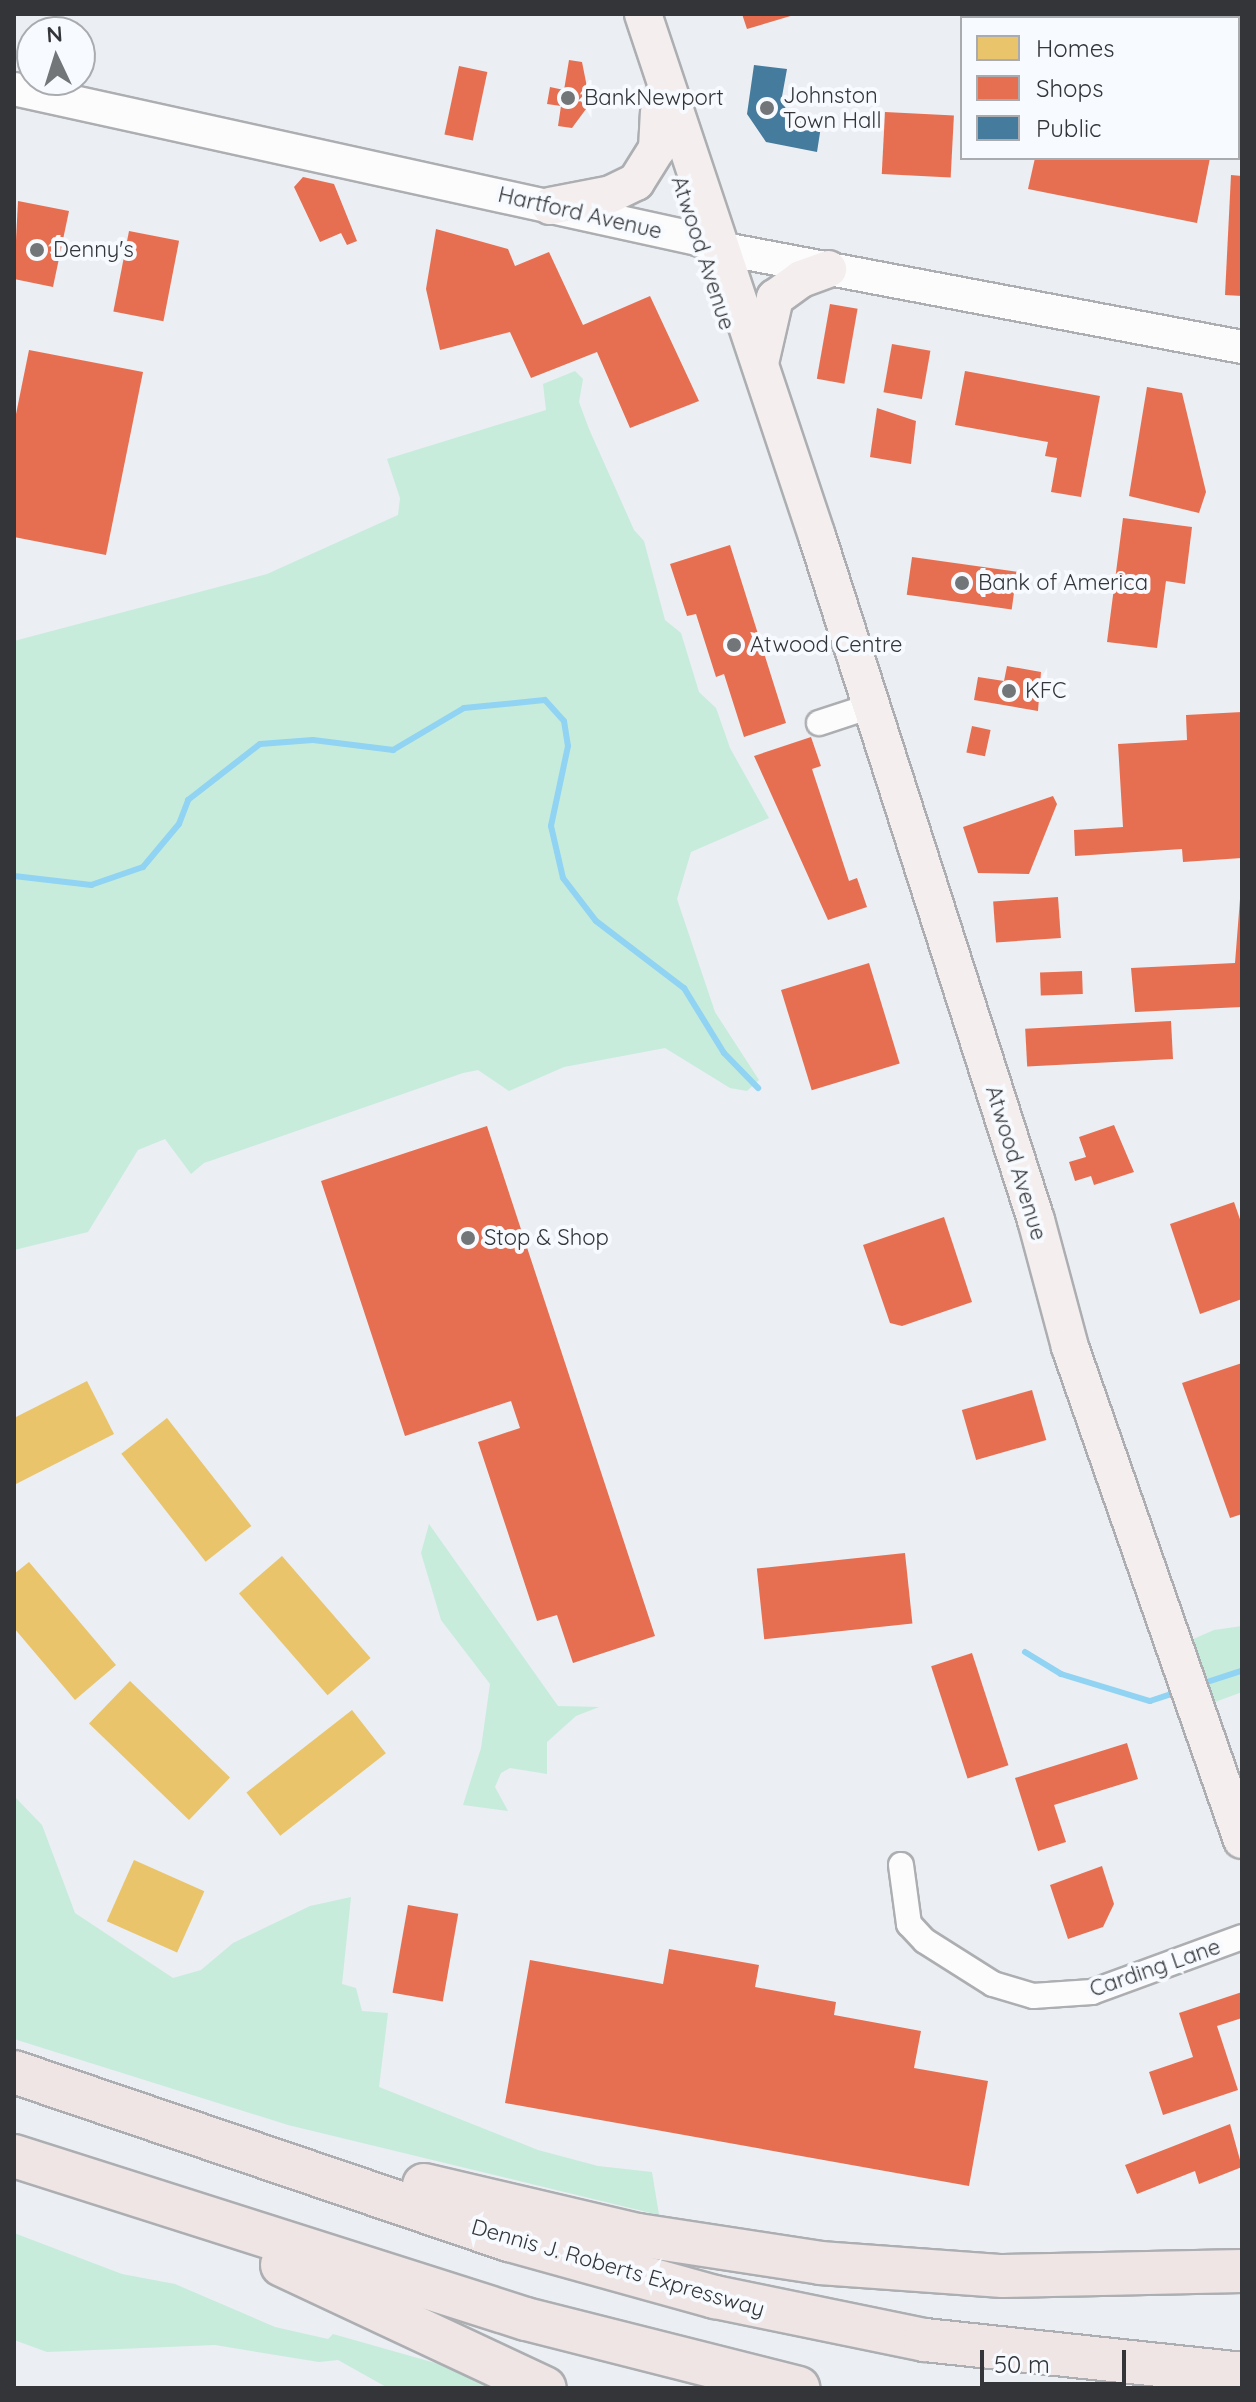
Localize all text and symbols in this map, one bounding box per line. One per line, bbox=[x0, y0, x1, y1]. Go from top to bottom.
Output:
north arrow bbox=[16, 16, 96, 96]
legend bbox=[960, 16, 1240, 160]
text: N bbox=[45, 20, 64, 49]
text: Homes bbox=[1036, 33, 1114, 63]
text: Shops bbox=[1036, 73, 1103, 103]
place label: Johnston Town Hall bbox=[783, 82, 881, 134]
place label: BankNewport bbox=[584, 85, 724, 111]
marker: BankNewport bbox=[559, 89, 577, 107]
marker: Johnston Town Hall bbox=[758, 99, 776, 117]
text: Public bbox=[1036, 113, 1101, 143]
street label: Atwood Avenue bbox=[666, 173, 740, 333]
street label: Hartford Avenue bbox=[495, 181, 665, 245]
place label: Denny's bbox=[53, 237, 134, 263]
marker: Denny's bbox=[28, 241, 46, 259]
place label: Bank of America bbox=[978, 570, 1148, 596]
marker: Bank of America bbox=[953, 574, 971, 592]
place label: Atwood Centre bbox=[750, 632, 902, 658]
marker: Atwood Centre bbox=[725, 636, 743, 654]
place label: KFC bbox=[1025, 678, 1066, 704]
marker: KFC bbox=[1000, 682, 1018, 700]
street label: Atwood Avenue bbox=[980, 1083, 1052, 1243]
place label: Stop & Shop bbox=[484, 1225, 609, 1251]
marker: Stop & Shop bbox=[459, 1229, 477, 1247]
street label: Carding Lane bbox=[1086, 1933, 1224, 2003]
street label: Dennis J. Roberts Expressway bbox=[468, 2213, 768, 2323]
scale bar bbox=[984, 2334, 1130, 2384]
text: 50 m bbox=[994, 2349, 1050, 2379]

